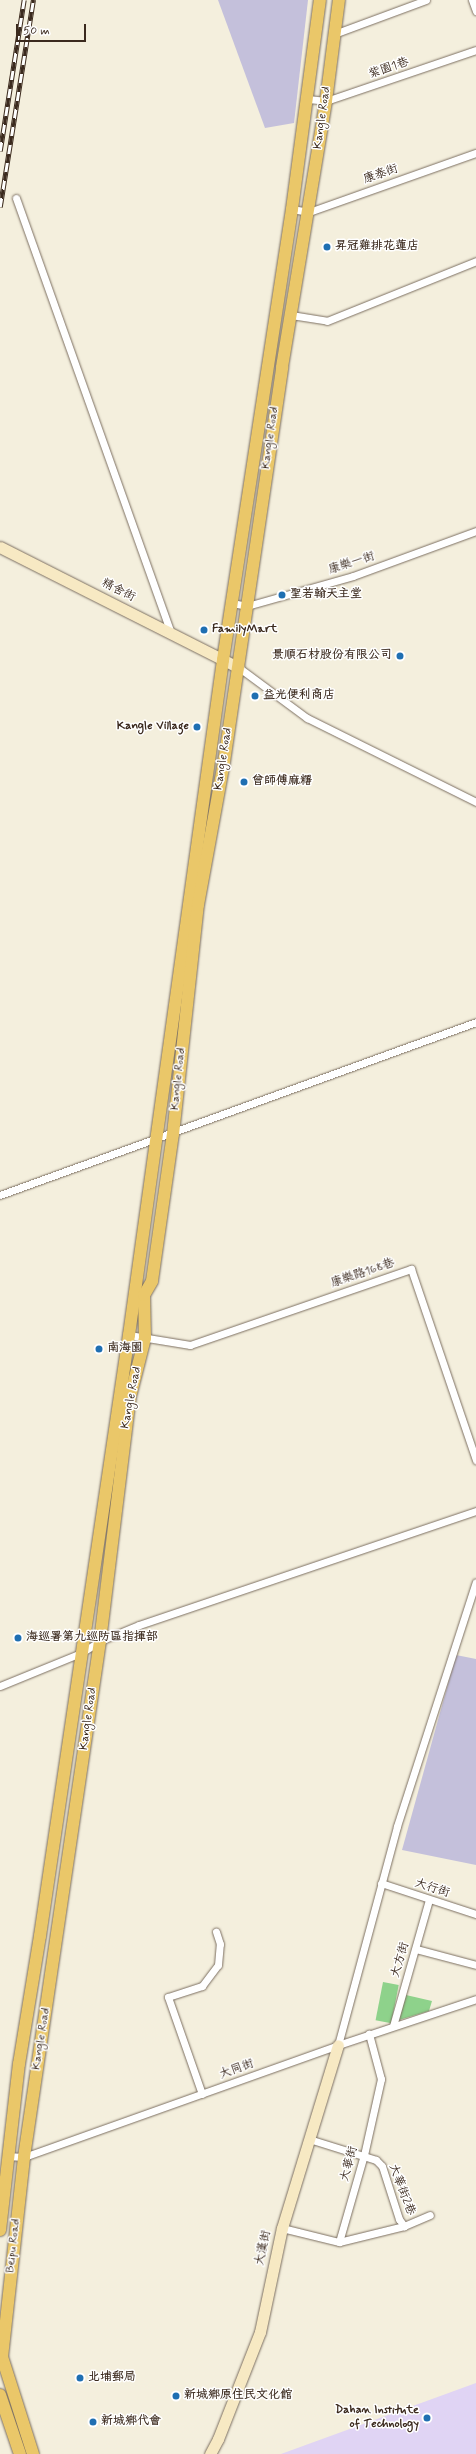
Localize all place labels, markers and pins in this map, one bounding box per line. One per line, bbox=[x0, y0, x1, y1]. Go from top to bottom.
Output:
place label: 昇冠雞排花蓮店 bbox=[335, 240, 419, 254]
marker: 昇冠雞排花蓮店 bbox=[322, 242, 332, 252]
place label: 聖若翰天主堂 bbox=[290, 588, 362, 602]
marker: 聖若翰天主堂 bbox=[277, 590, 287, 600]
place label: FamilyMart bbox=[212, 623, 277, 637]
marker: FamilyMart bbox=[199, 625, 209, 635]
place label: 景順石材股份有限公司 bbox=[272, 649, 392, 663]
marker: 景順石材股份有限公司 bbox=[395, 651, 405, 661]
place label: 益光便利商店 bbox=[263, 689, 335, 703]
marker: 益光便利商店 bbox=[250, 691, 260, 701]
place label: Kangle Village bbox=[117, 720, 189, 734]
marker: Kangle Village bbox=[192, 722, 202, 732]
place label: 曾師傅麻糬 bbox=[252, 775, 312, 789]
marker: 曾師傅麻糬 bbox=[239, 777, 249, 787]
place label: 南海園 bbox=[107, 1342, 143, 1356]
marker: 南海園 bbox=[94, 1344, 104, 1354]
place label: 海巡署第九巡防區指揮部 bbox=[26, 1631, 158, 1645]
marker: 海巡署第九巡防區指揮部 bbox=[13, 1633, 23, 1643]
place label: 北埔郵局 bbox=[88, 2371, 136, 2385]
marker: 北埔郵局 bbox=[75, 2373, 85, 2383]
place label: 新城鄉原住民文化館 bbox=[184, 2389, 292, 2403]
marker: 新城鄉原住民文化館 bbox=[171, 2391, 181, 2401]
place label: Dahan Institute of Technology bbox=[332, 2404, 419, 2432]
marker: Dahan Institute of Technology bbox=[422, 2413, 432, 2423]
place label: 新城鄉代會 bbox=[101, 2415, 161, 2429]
marker: 新城鄉代會 bbox=[88, 2417, 98, 2427]

